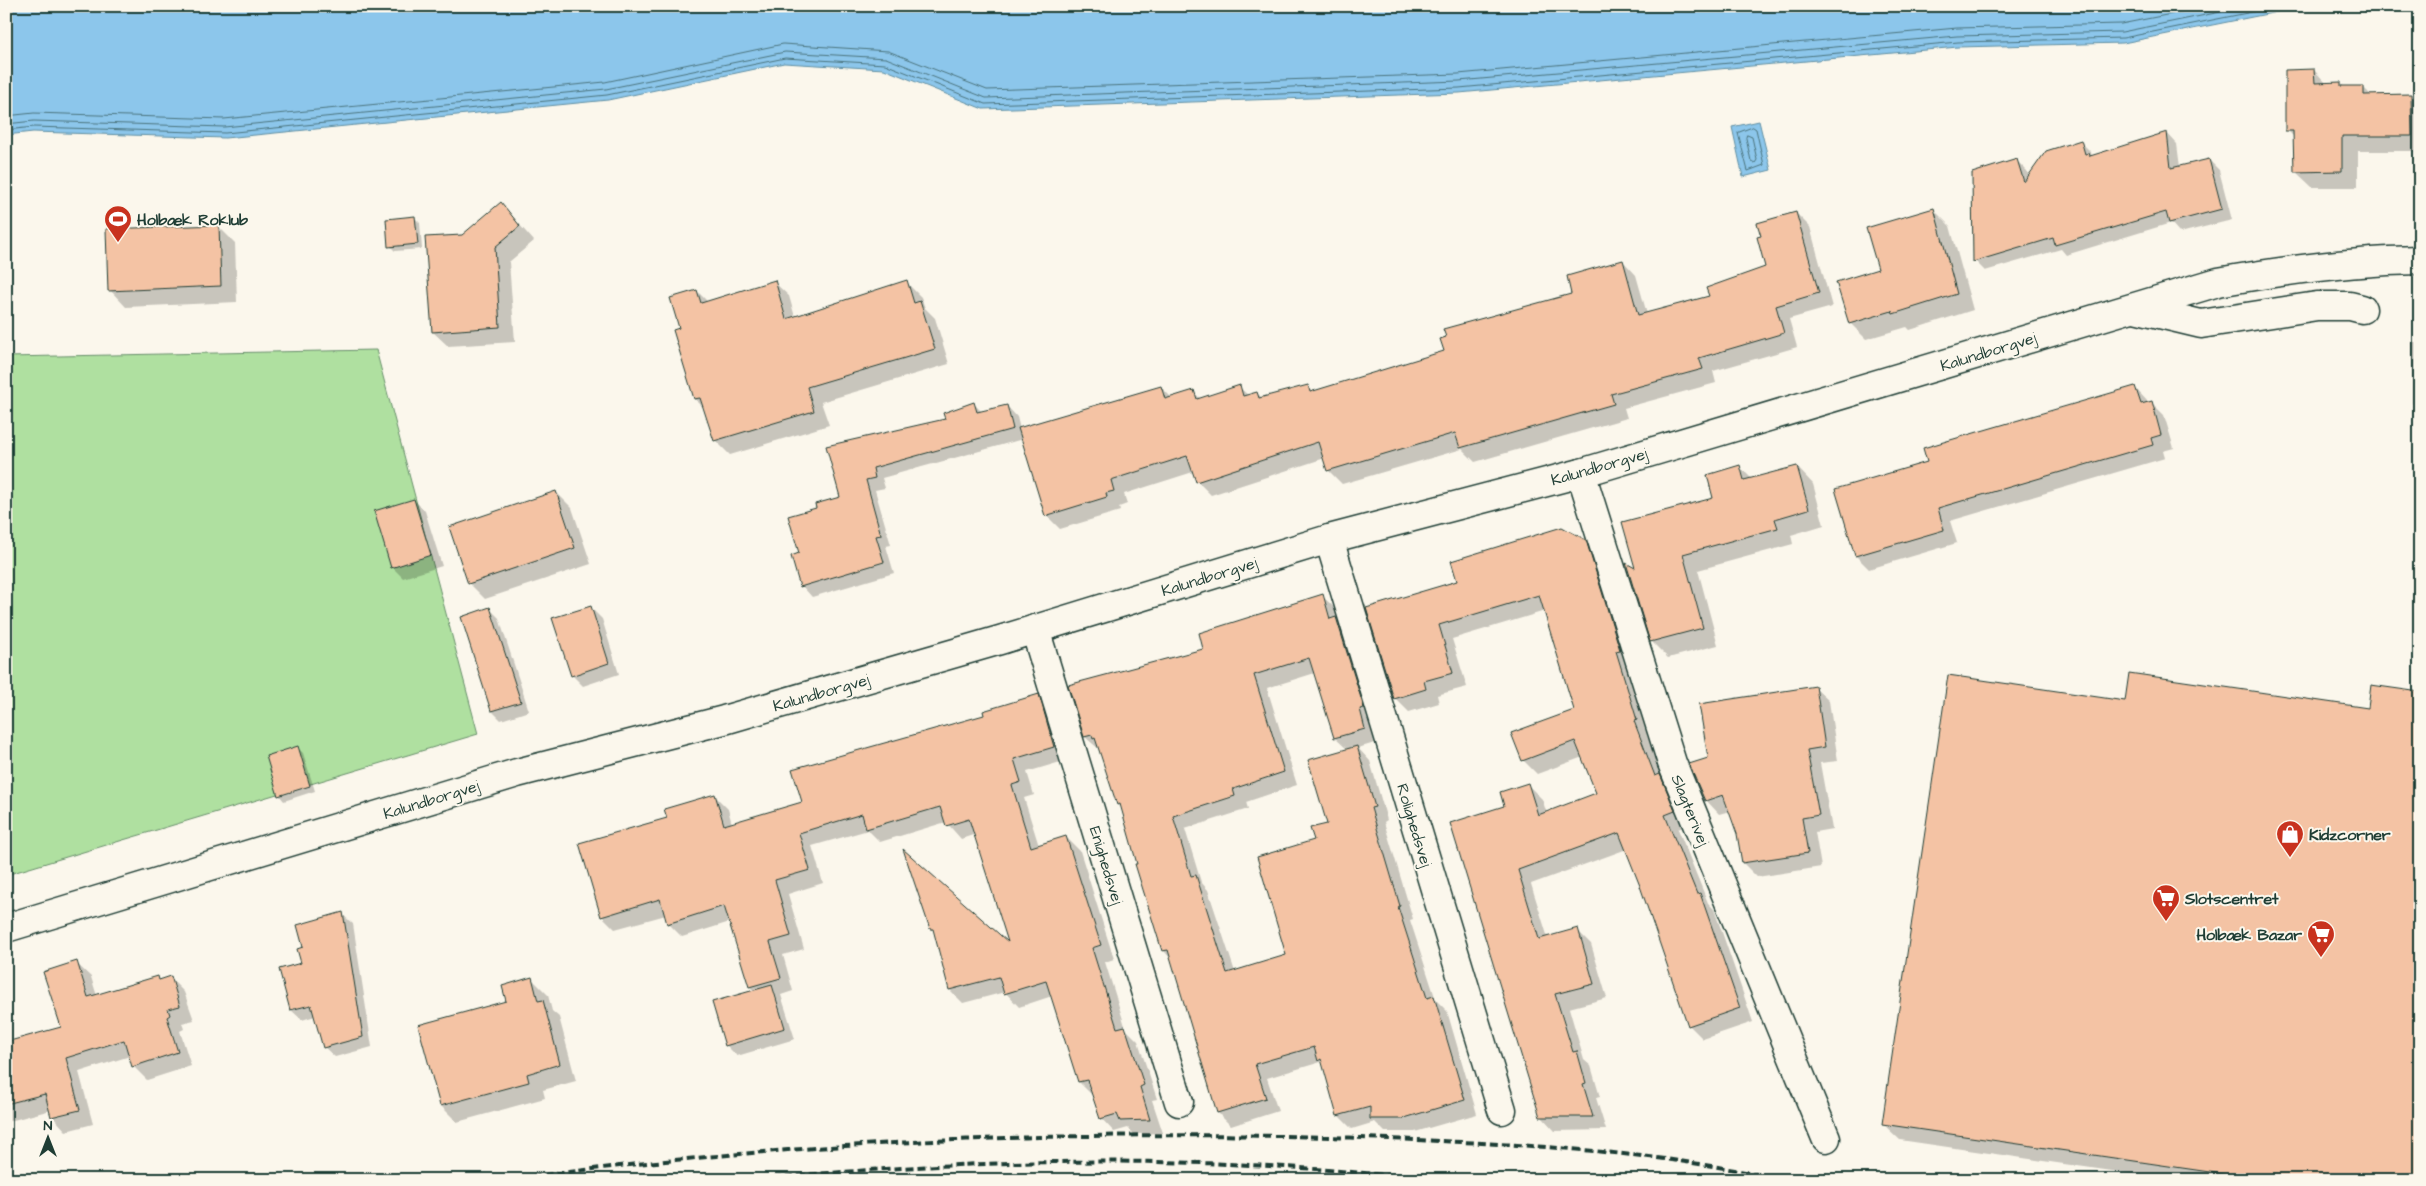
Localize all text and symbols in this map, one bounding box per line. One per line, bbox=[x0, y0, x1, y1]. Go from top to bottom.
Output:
sports icon: Holbæk Roklub bbox=[103, 204, 133, 243]
place label: Holbæk Roklub bbox=[137, 209, 248, 231]
street label: Kalundborgvej bbox=[1937, 327, 2040, 378]
street label: Kalundborgvej bbox=[1548, 443, 1651, 492]
street label: Kalundborgvej bbox=[1158, 552, 1261, 603]
street label: Kalundborgvej bbox=[770, 669, 873, 718]
street label: Slagterivej bbox=[1665, 771, 1714, 850]
street label: Kalundborgvej bbox=[380, 775, 483, 826]
street label: Rolighedsvej bbox=[1390, 781, 1437, 870]
shop icon: Kidzcorner bbox=[2275, 819, 2305, 858]
street label: Enighedsvej bbox=[1083, 823, 1128, 908]
place label: Kidzcorner bbox=[2309, 824, 2391, 846]
supermarket icon: Slotscentret bbox=[2151, 883, 2181, 922]
place label: Slotscentret bbox=[2184, 888, 2279, 910]
supermarket icon: Holbæk Bazar bbox=[2306, 919, 2336, 958]
place label: Holbæk Bazar bbox=[2196, 924, 2302, 946]
north arrow bbox=[22, 1114, 72, 1164]
text: N bbox=[44, 1116, 53, 1136]

